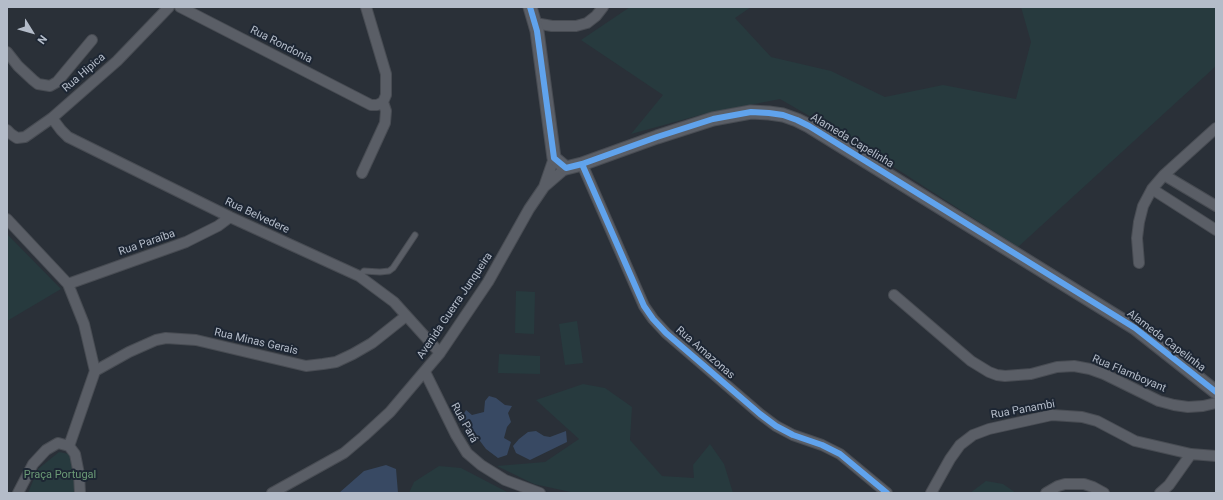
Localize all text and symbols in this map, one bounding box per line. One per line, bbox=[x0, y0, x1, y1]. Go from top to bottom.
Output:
north arrow bbox=[12, 12, 52, 52]
street label: Rua Rondonia bbox=[248, 24, 314, 66]
text: N bbox=[34, 33, 50, 47]
street label: Rua Hipica bbox=[60, 51, 108, 95]
street label: Alameda Capelinha bbox=[808, 111, 896, 171]
street label: Rua Belvedere bbox=[223, 195, 291, 237]
street label: Rua Paraíba bbox=[117, 227, 177, 259]
street label: Avenida Guerra Junqueira bbox=[414, 250, 496, 362]
street label: Alameda Capelinha bbox=[1124, 307, 1208, 375]
street label: Rua Amazonas bbox=[673, 324, 737, 382]
street label: Rua Minas Gerais bbox=[213, 326, 299, 358]
street label: Rua Flamboyant bbox=[1090, 352, 1168, 396]
street label: Rua Panambi bbox=[990, 398, 1056, 422]
street label: Rua Pará bbox=[448, 401, 480, 445]
park label: Praça Portugal bbox=[24, 468, 96, 482]

